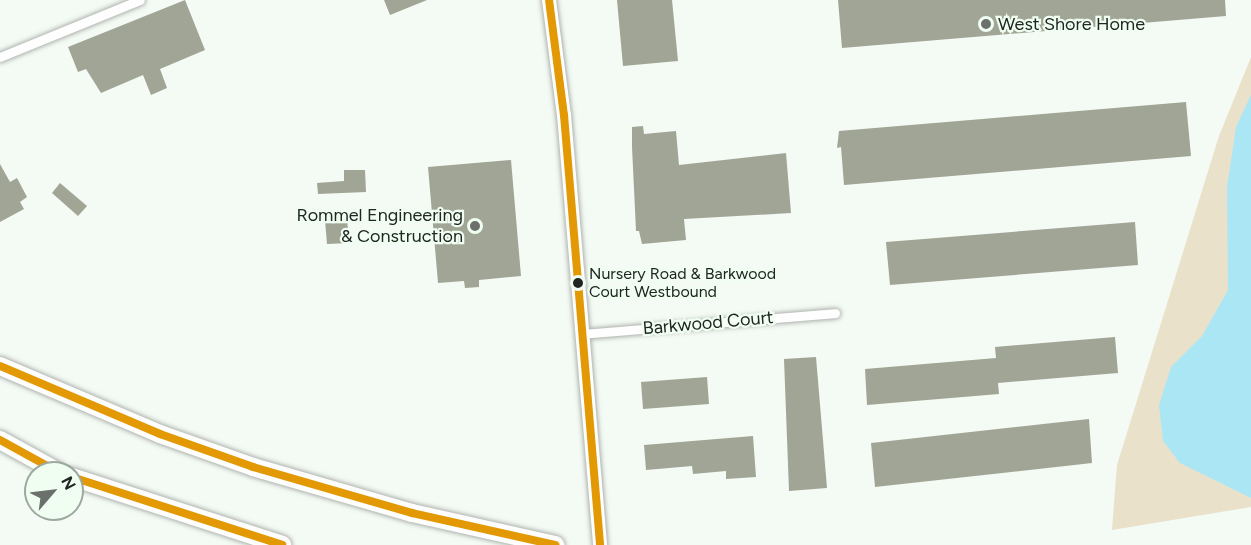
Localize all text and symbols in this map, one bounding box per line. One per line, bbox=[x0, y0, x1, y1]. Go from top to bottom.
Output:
place label: West Shore Home bbox=[998, 13, 1145, 35]
marker: West Shore Home bbox=[979, 17, 993, 31]
place label: Rommel Engineering & Construction bbox=[296, 205, 463, 248]
marker: Rommel Engineering & Construction bbox=[468, 219, 482, 233]
place label: Nursery Road & Barkwood Court Westbound bbox=[589, 264, 776, 302]
marker: Nursery Road & Barkwood Court Westbound bbox=[572, 277, 584, 289]
street label: Barkwood Court bbox=[642, 307, 774, 339]
north arrow bbox=[24, 461, 84, 521]
text: N bbox=[57, 473, 80, 493]

